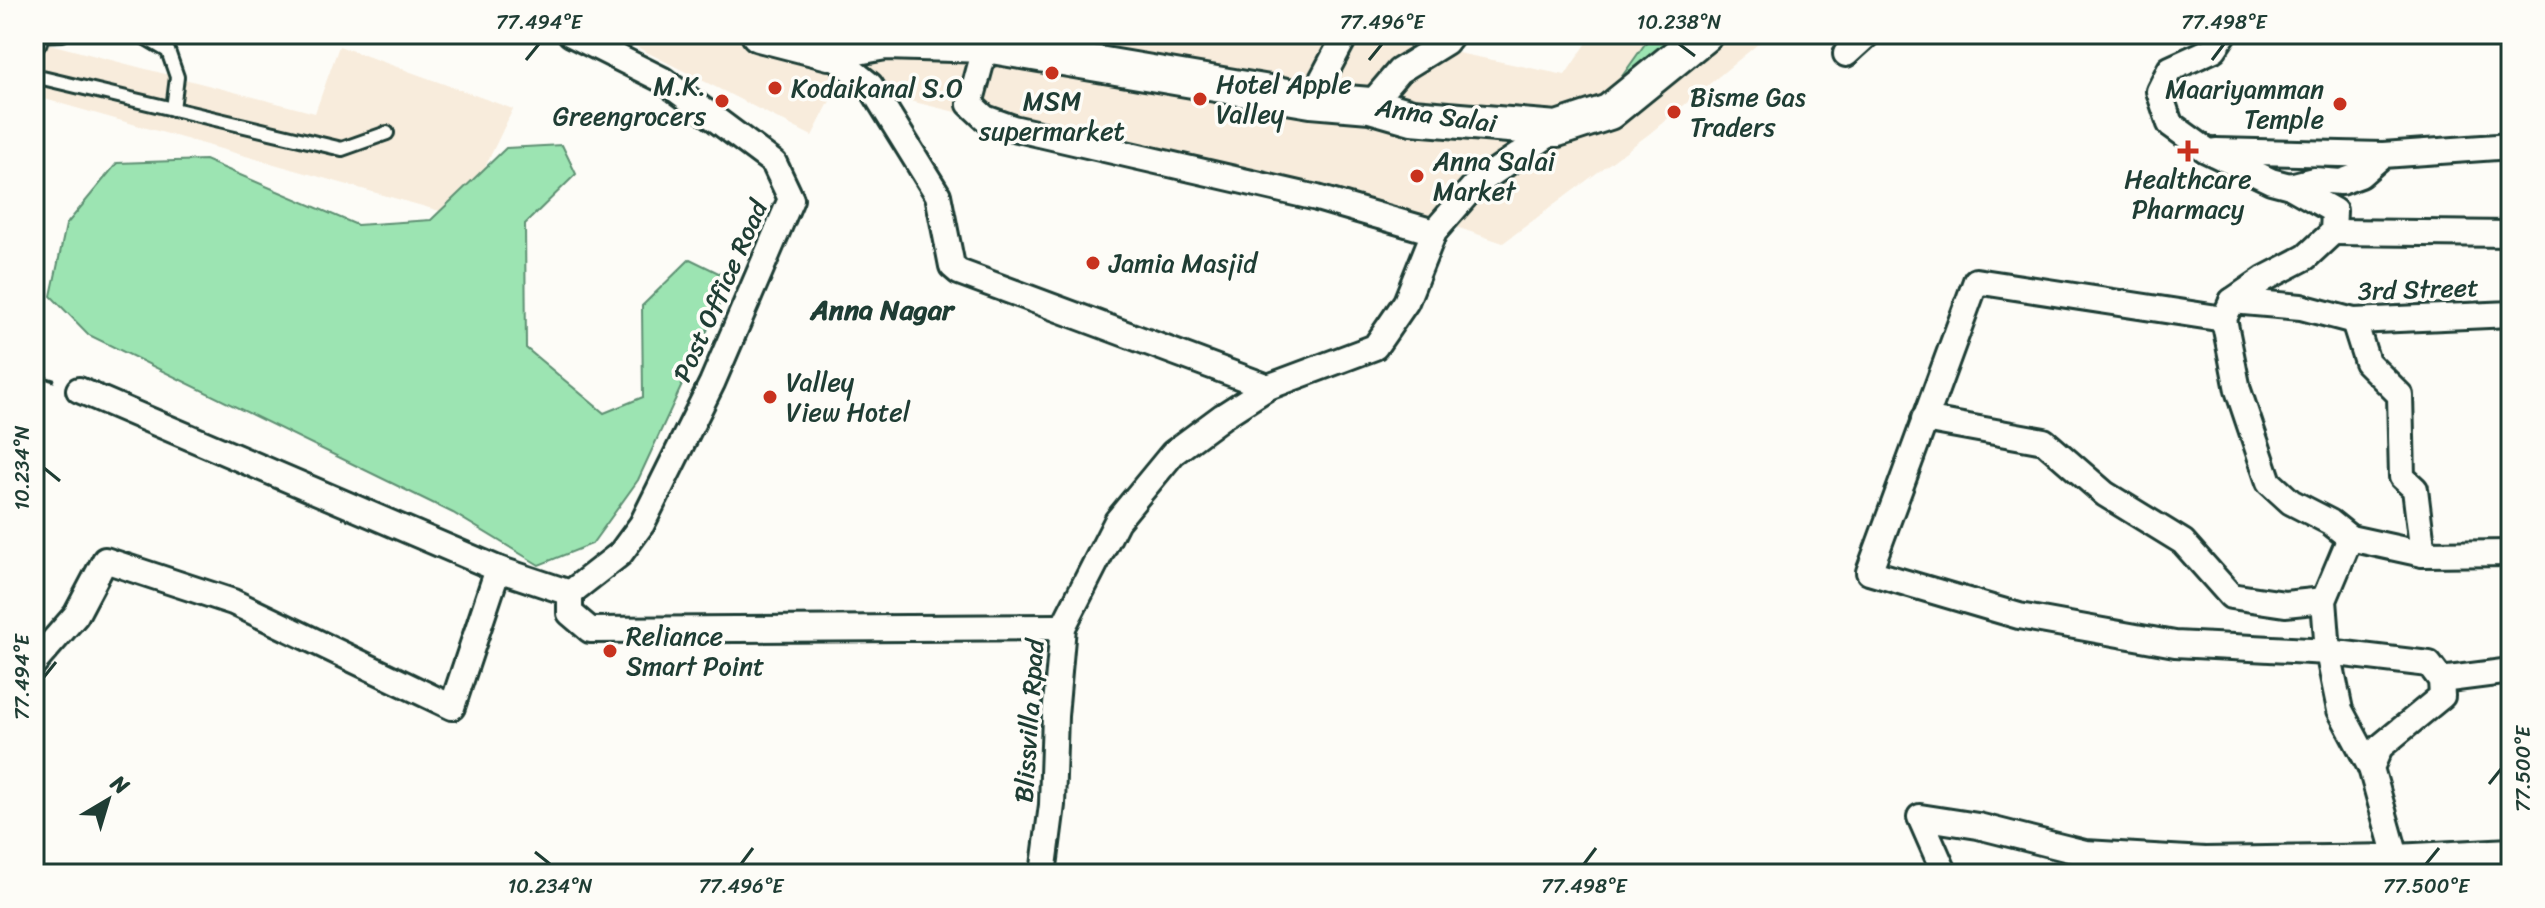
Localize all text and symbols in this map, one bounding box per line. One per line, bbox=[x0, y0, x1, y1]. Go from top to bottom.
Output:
text: 77.494°E bbox=[496, 5, 584, 40]
text: 77.496°E bbox=[1340, 5, 1426, 40]
text: 10.238°N bbox=[1637, 5, 1721, 40]
text: 77.498°E bbox=[2181, 5, 2269, 40]
place label: Hotel Apple Valley bbox=[1216, 61, 1352, 137]
place label: M.K. Greengrocers bbox=[553, 63, 707, 139]
marker: MSM supermarket bbox=[1043, 64, 1061, 82]
place label: Kodaikanal S.O bbox=[791, 65, 963, 111]
place label: Maariyamman Temple bbox=[2165, 66, 2324, 142]
place label: Bisme Gas Traders bbox=[1690, 74, 1806, 150]
place label: MSM supermarket bbox=[978, 78, 1125, 154]
marker: Kodaikanal S.O bbox=[766, 79, 784, 97]
street label: Anna Salai bbox=[1371, 84, 1500, 146]
marker: Hotel Apple Valley bbox=[1191, 90, 1209, 108]
marker: M.K. Greengrocers bbox=[713, 92, 731, 110]
marker: Maariyamman Temple bbox=[2331, 95, 2349, 113]
marker: Bisme Gas Traders bbox=[1665, 103, 1683, 121]
place label: Anna Salai Market bbox=[1432, 138, 1556, 214]
marker: Healthcare Pharmacy bbox=[2179, 142, 2197, 160]
place label: Healthcare Pharmacy bbox=[2124, 156, 2252, 232]
marker: Anna Salai Market bbox=[1408, 167, 1426, 185]
street label: Post Office Road bbox=[659, 190, 782, 389]
place label: Jamia Masjid bbox=[1108, 240, 1259, 286]
marker: Jamia Masjid bbox=[1084, 254, 1102, 272]
street label: 3rd Street bbox=[2357, 264, 2479, 314]
district label: Anna Nagar bbox=[809, 285, 956, 334]
place label: Valley View Hotel bbox=[786, 359, 911, 435]
marker: Valley View Hotel bbox=[761, 388, 779, 406]
text: 10.234°N bbox=[5, 426, 40, 510]
place label: Reliance Smart Point bbox=[626, 613, 764, 689]
text: 77.494°E bbox=[5, 632, 40, 720]
street label: Blissvilla Rpad bbox=[1000, 635, 1058, 804]
marker: Reliance Smart Point bbox=[601, 642, 619, 660]
text: 77.500°E bbox=[2506, 724, 2541, 812]
north arrow bbox=[68, 760, 148, 840]
text: N bbox=[101, 764, 139, 805]
text: 10.234°N bbox=[508, 869, 592, 904]
text: 77.496°E bbox=[699, 869, 785, 904]
text: 77.498°E bbox=[1541, 869, 1629, 904]
text: 77.500°E bbox=[2383, 869, 2471, 904]

